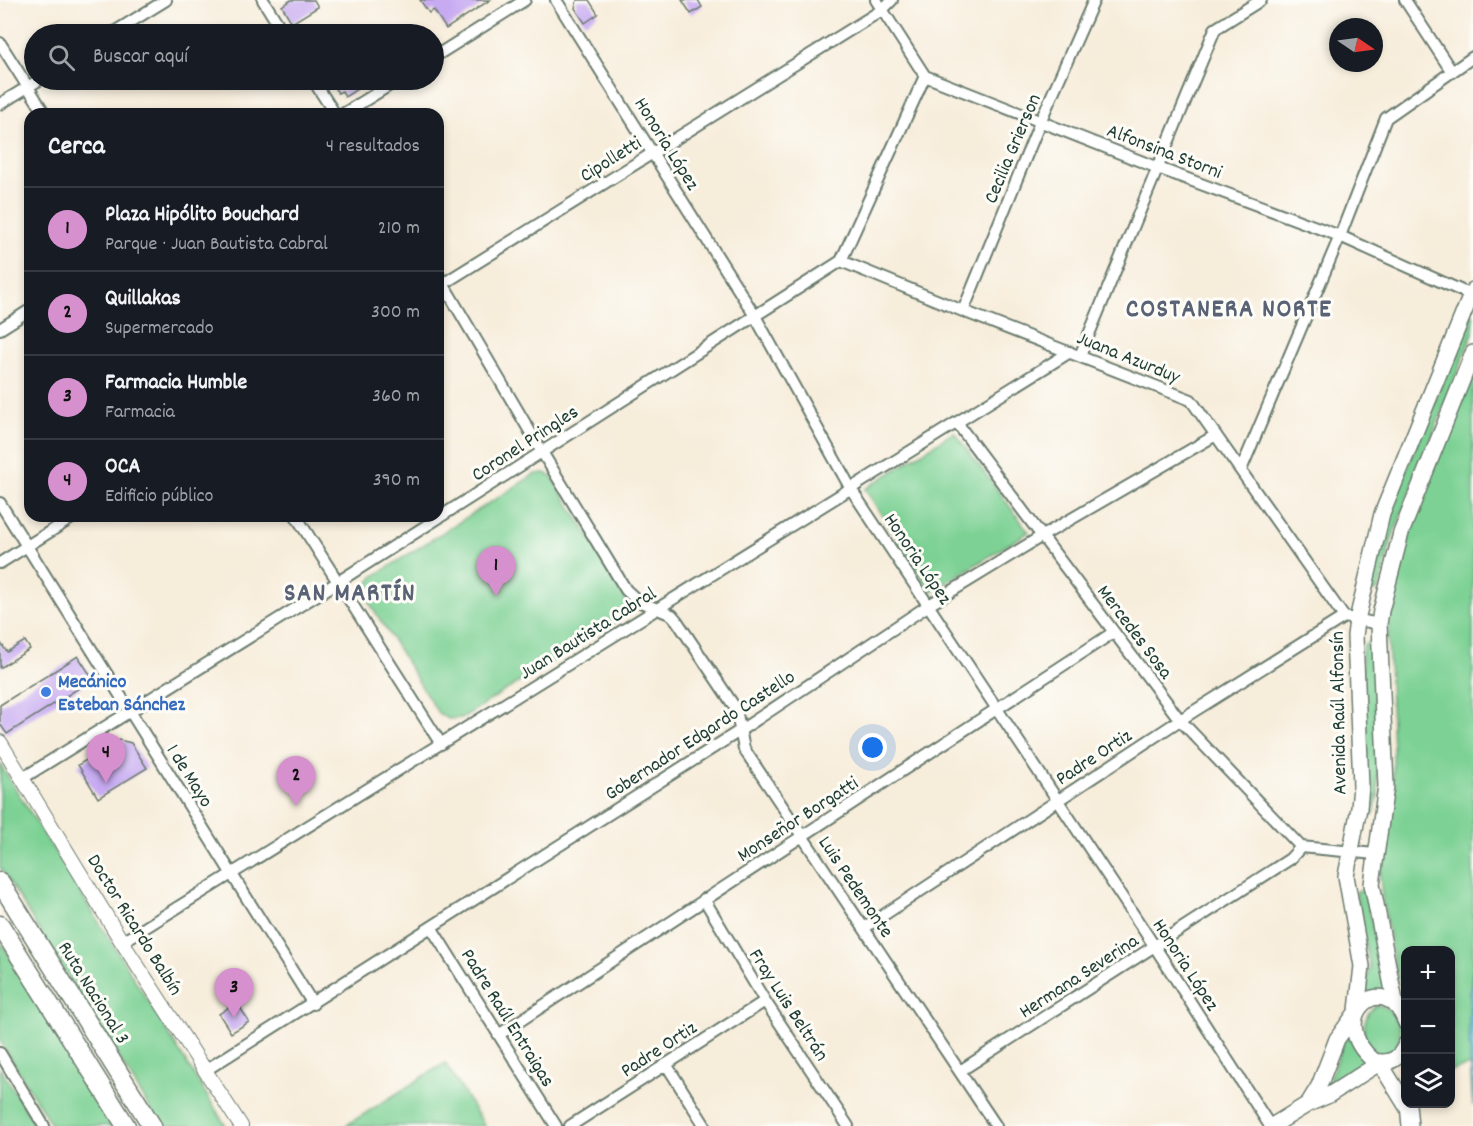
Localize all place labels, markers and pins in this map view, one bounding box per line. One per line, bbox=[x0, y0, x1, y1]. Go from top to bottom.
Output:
pin: 1 bbox=[476, 546, 516, 596]
place label: Mecánico Esteban Sánchez bbox=[58, 669, 186, 720]
marker: Mecánico Esteban Sánchez bbox=[39, 685, 53, 699]
pin: 4 bbox=[86, 734, 126, 783]
pin: 2 bbox=[276, 756, 316, 806]
pin: 3 bbox=[214, 968, 254, 1018]

